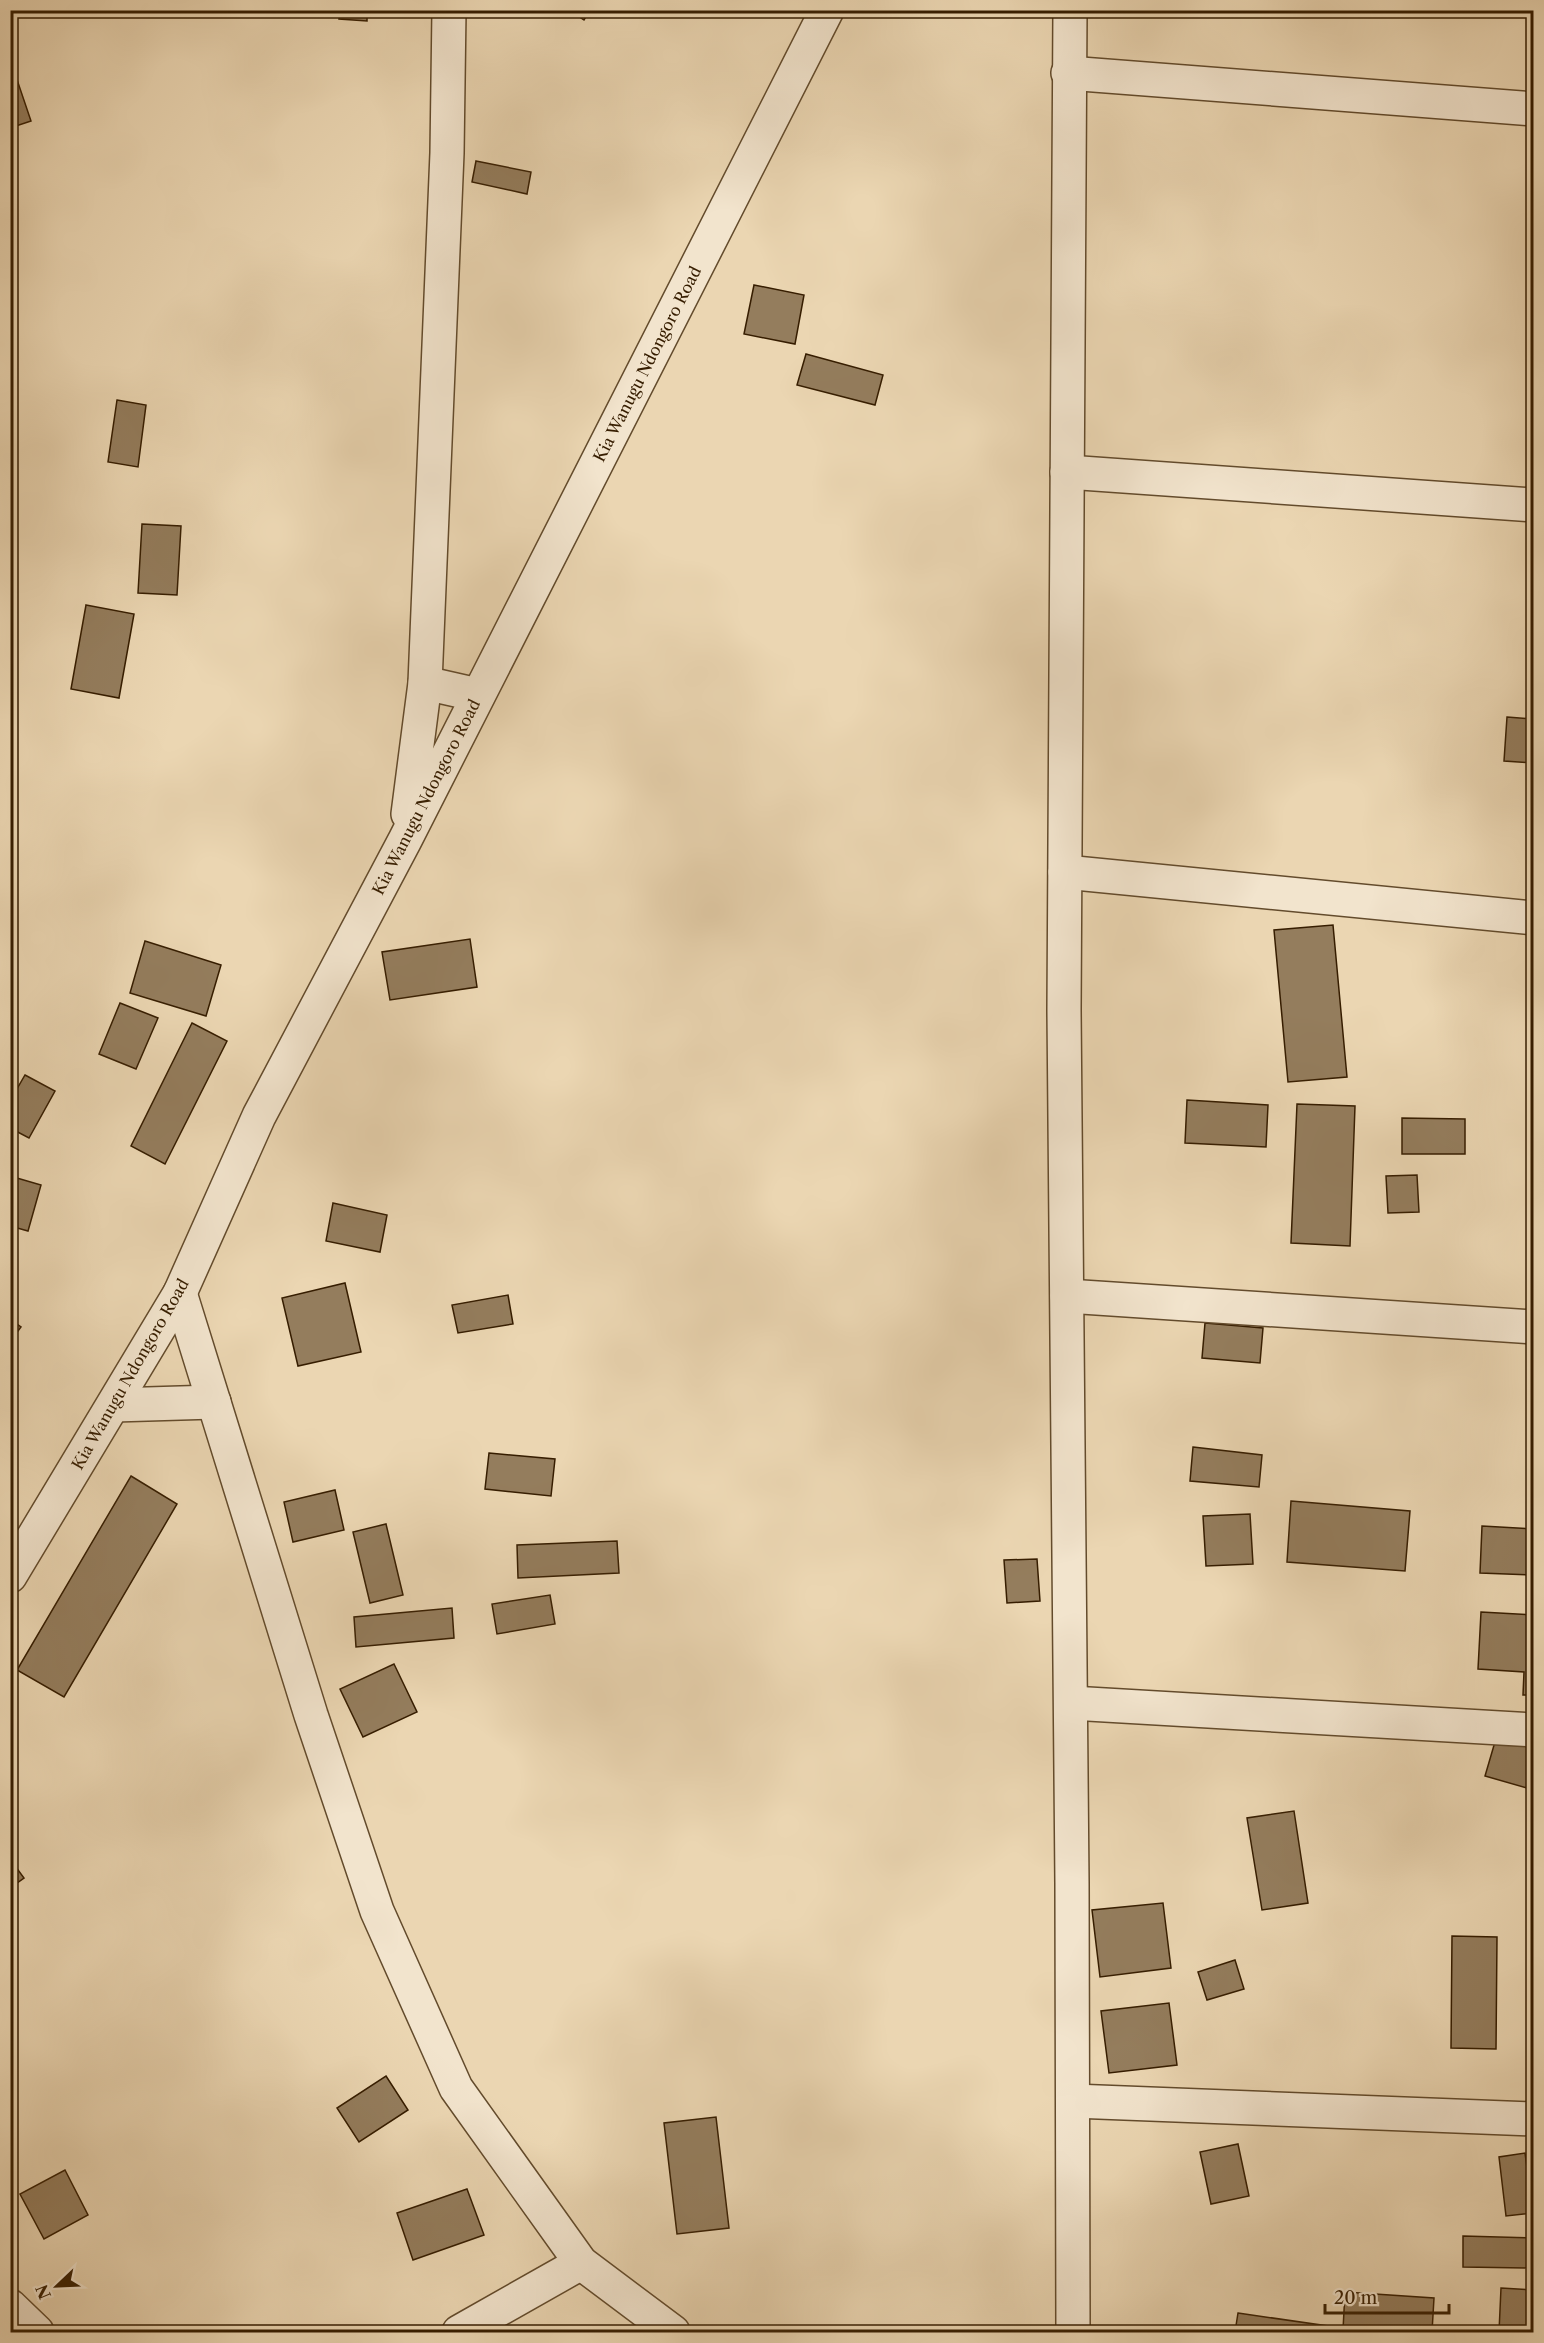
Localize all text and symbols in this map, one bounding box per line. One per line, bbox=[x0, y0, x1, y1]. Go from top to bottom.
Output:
street label: Kia Wanugu Ndongoro Road bbox=[589, 263, 705, 465]
street label: Kia Wanugu Ndongoro Road bbox=[368, 696, 484, 898]
street label: Kia Wanugu Ndongoro Road bbox=[67, 1275, 193, 1473]
north arrow bbox=[27, 2256, 87, 2316]
scale bar bbox=[1325, 2277, 1450, 2315]
text: N bbox=[31, 2281, 55, 2302]
text: 20 m bbox=[1334, 2287, 1378, 2309]

